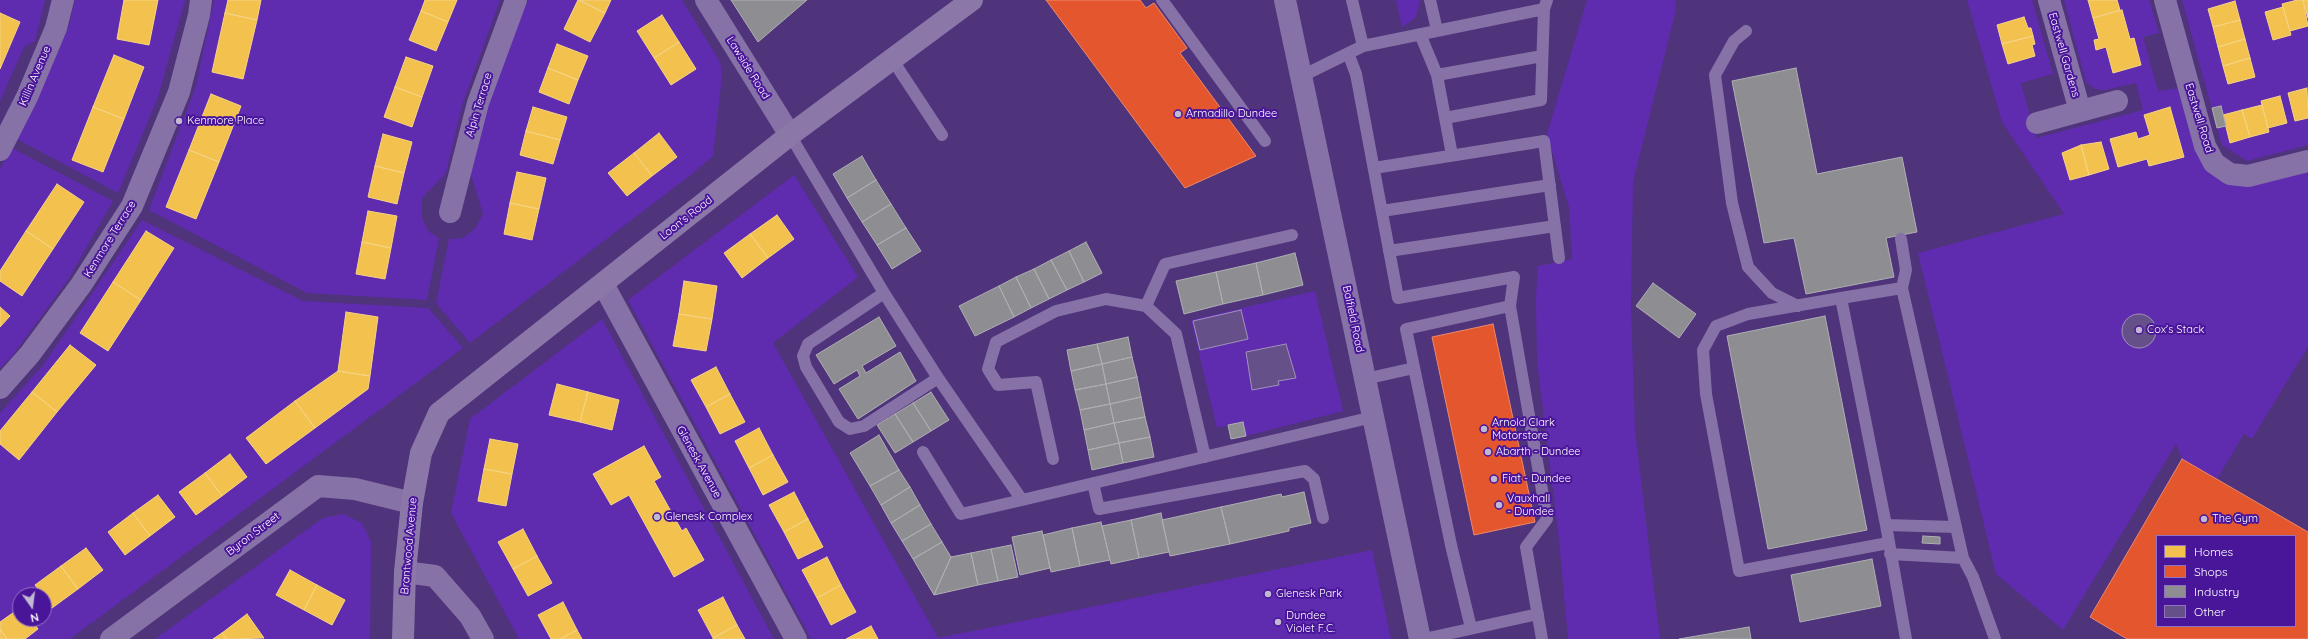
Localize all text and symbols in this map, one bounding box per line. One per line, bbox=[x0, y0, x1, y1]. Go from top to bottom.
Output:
street label: Eastwell Gardens bbox=[2046, 11, 2082, 99]
street label: Lawside Road bbox=[723, 34, 773, 102]
street label: Killin Avenue bbox=[16, 44, 54, 108]
street label: Alpin Terrace bbox=[463, 71, 495, 139]
street label: Eastwell Road bbox=[2182, 82, 2216, 154]
place label: Armadillo Dundee bbox=[1186, 107, 1277, 121]
marker: Armadillo Dundee bbox=[1173, 109, 1183, 119]
place label: Kenmore Place bbox=[187, 114, 264, 128]
marker: Kenmore Place bbox=[174, 116, 184, 126]
street label: Loon's Road bbox=[657, 193, 715, 243]
street label: Kenmore Terrace bbox=[81, 198, 139, 280]
street label: Balfield Road bbox=[1339, 284, 1367, 354]
place label: Cox's Stack bbox=[2147, 323, 2204, 337]
marker: Cox's Stack bbox=[2134, 325, 2144, 335]
place label: Arnold Clark Motorstore bbox=[1492, 416, 1555, 442]
street label: Glenesk Avenue bbox=[674, 424, 724, 500]
marker: Arnold Clark Motorstore bbox=[1479, 424, 1489, 434]
place label: Abarth - Dundee bbox=[1496, 445, 1581, 459]
marker: Abarth - Dundee bbox=[1483, 447, 1493, 457]
place label: Fiat - Dundee bbox=[1502, 472, 1571, 486]
marker: Fiat - Dundee bbox=[1489, 474, 1499, 484]
place label: Vauxhall - Dundee bbox=[1507, 492, 1554, 518]
street label: Brantwood Avenue bbox=[398, 497, 420, 595]
marker: Vauxhall - Dundee bbox=[1494, 500, 1504, 510]
street label: Byron Street bbox=[224, 510, 282, 558]
place label: Glenesk Complex bbox=[665, 510, 752, 524]
marker: Glenesk Complex bbox=[652, 512, 662, 522]
place label: The Gym bbox=[2212, 512, 2258, 526]
marker: The Gym bbox=[2199, 514, 2209, 524]
legend bbox=[2156, 535, 2296, 627]
text: Homes bbox=[2194, 544, 2233, 559]
text: Shops bbox=[2194, 564, 2228, 579]
text: Industry bbox=[2194, 584, 2239, 599]
north arrow bbox=[12, 587, 52, 627]
place label: Glenesk Park bbox=[1276, 587, 1342, 601]
marker: Glenesk Park bbox=[1263, 589, 1273, 599]
text: Other bbox=[2194, 604, 2225, 619]
place label: Dundee Violet F.C. bbox=[1286, 609, 1335, 635]
text: N bbox=[29, 610, 40, 625]
marker: Dundee Violet F.C. bbox=[1273, 617, 1283, 627]

